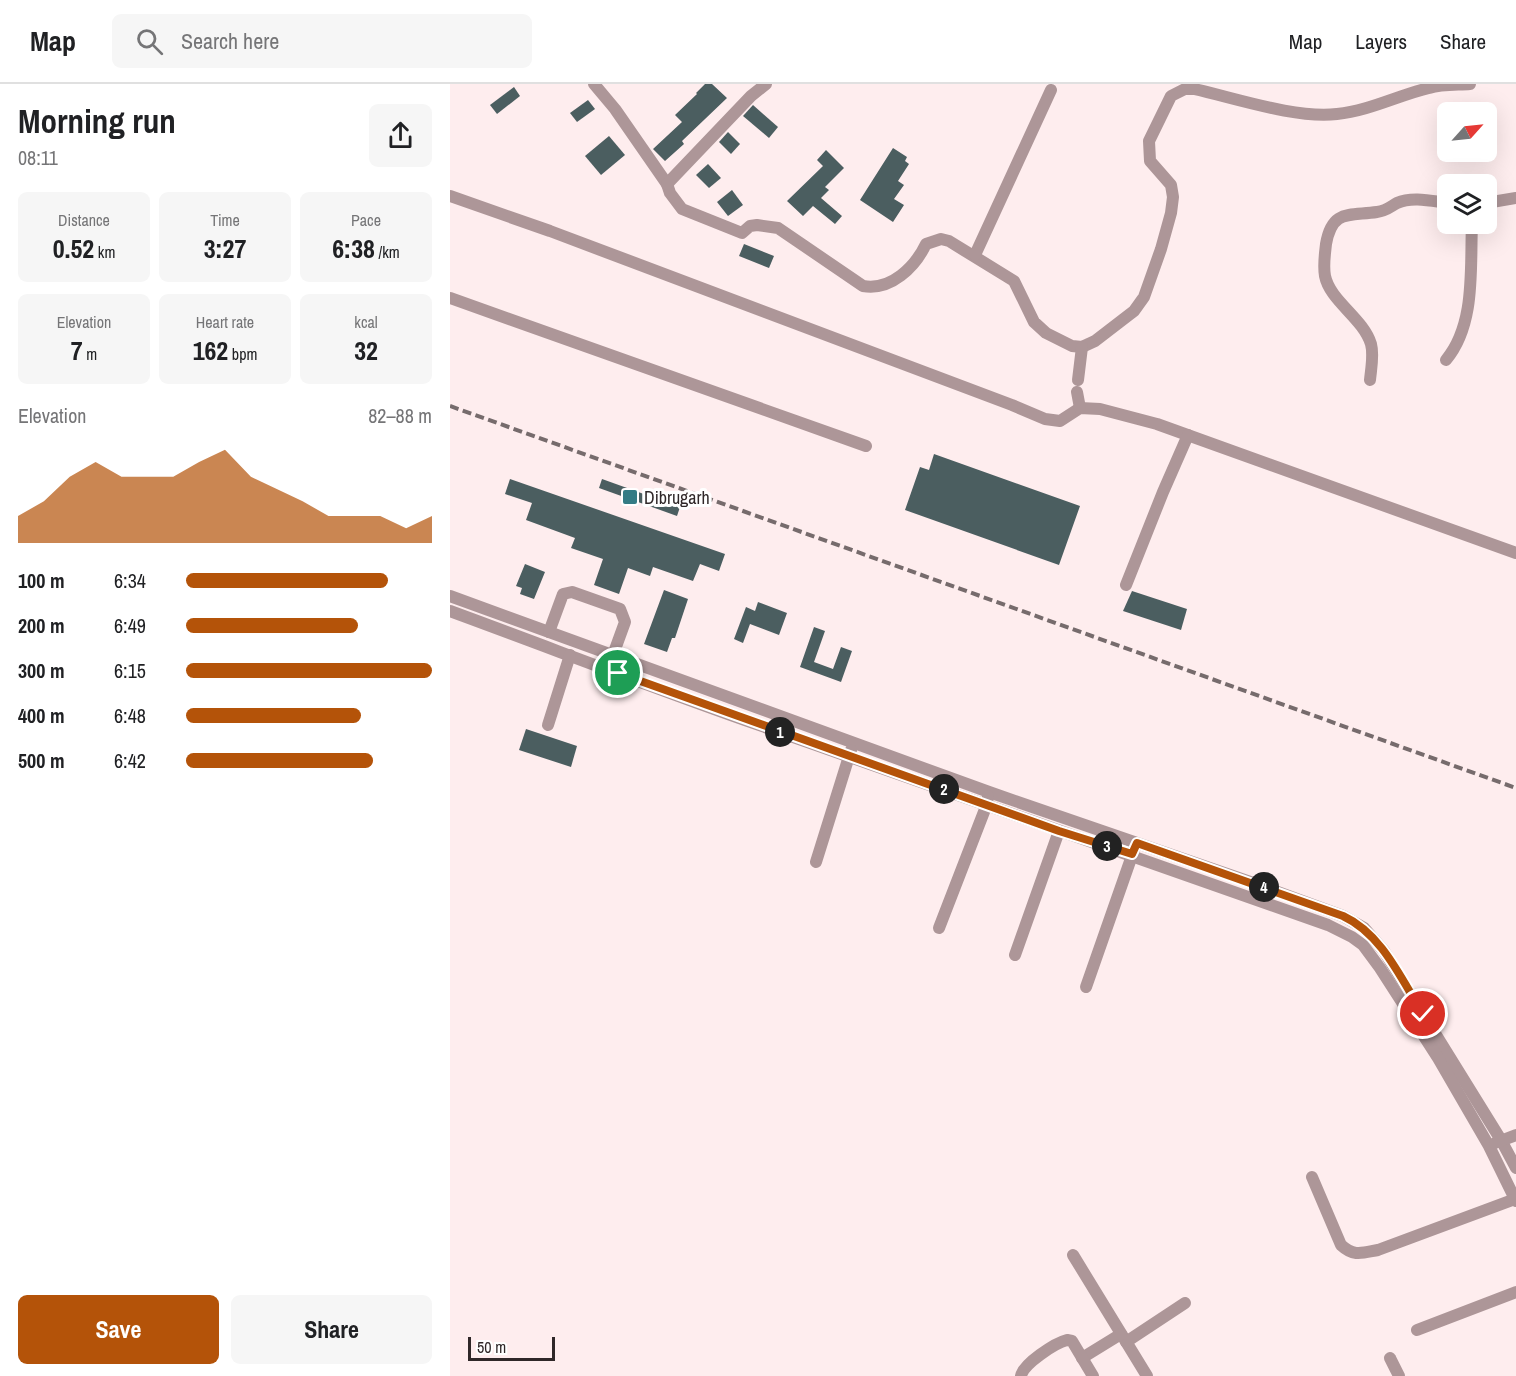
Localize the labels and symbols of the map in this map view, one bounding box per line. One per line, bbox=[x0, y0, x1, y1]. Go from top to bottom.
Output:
north arrow bbox=[1437, 102, 1497, 162]
place label: Dibrugarh bbox=[644, 485, 710, 510]
marker: Dibrugarh bbox=[621, 488, 639, 506]
pin bbox=[592, 647, 643, 698]
pin: 1 bbox=[765, 717, 795, 747]
pin: 2 bbox=[929, 774, 959, 804]
pin: 3 bbox=[1092, 831, 1122, 861]
pin: 4 bbox=[1249, 872, 1279, 902]
pin bbox=[1397, 988, 1448, 1039]
scale bar bbox=[468, 1334, 555, 1362]

